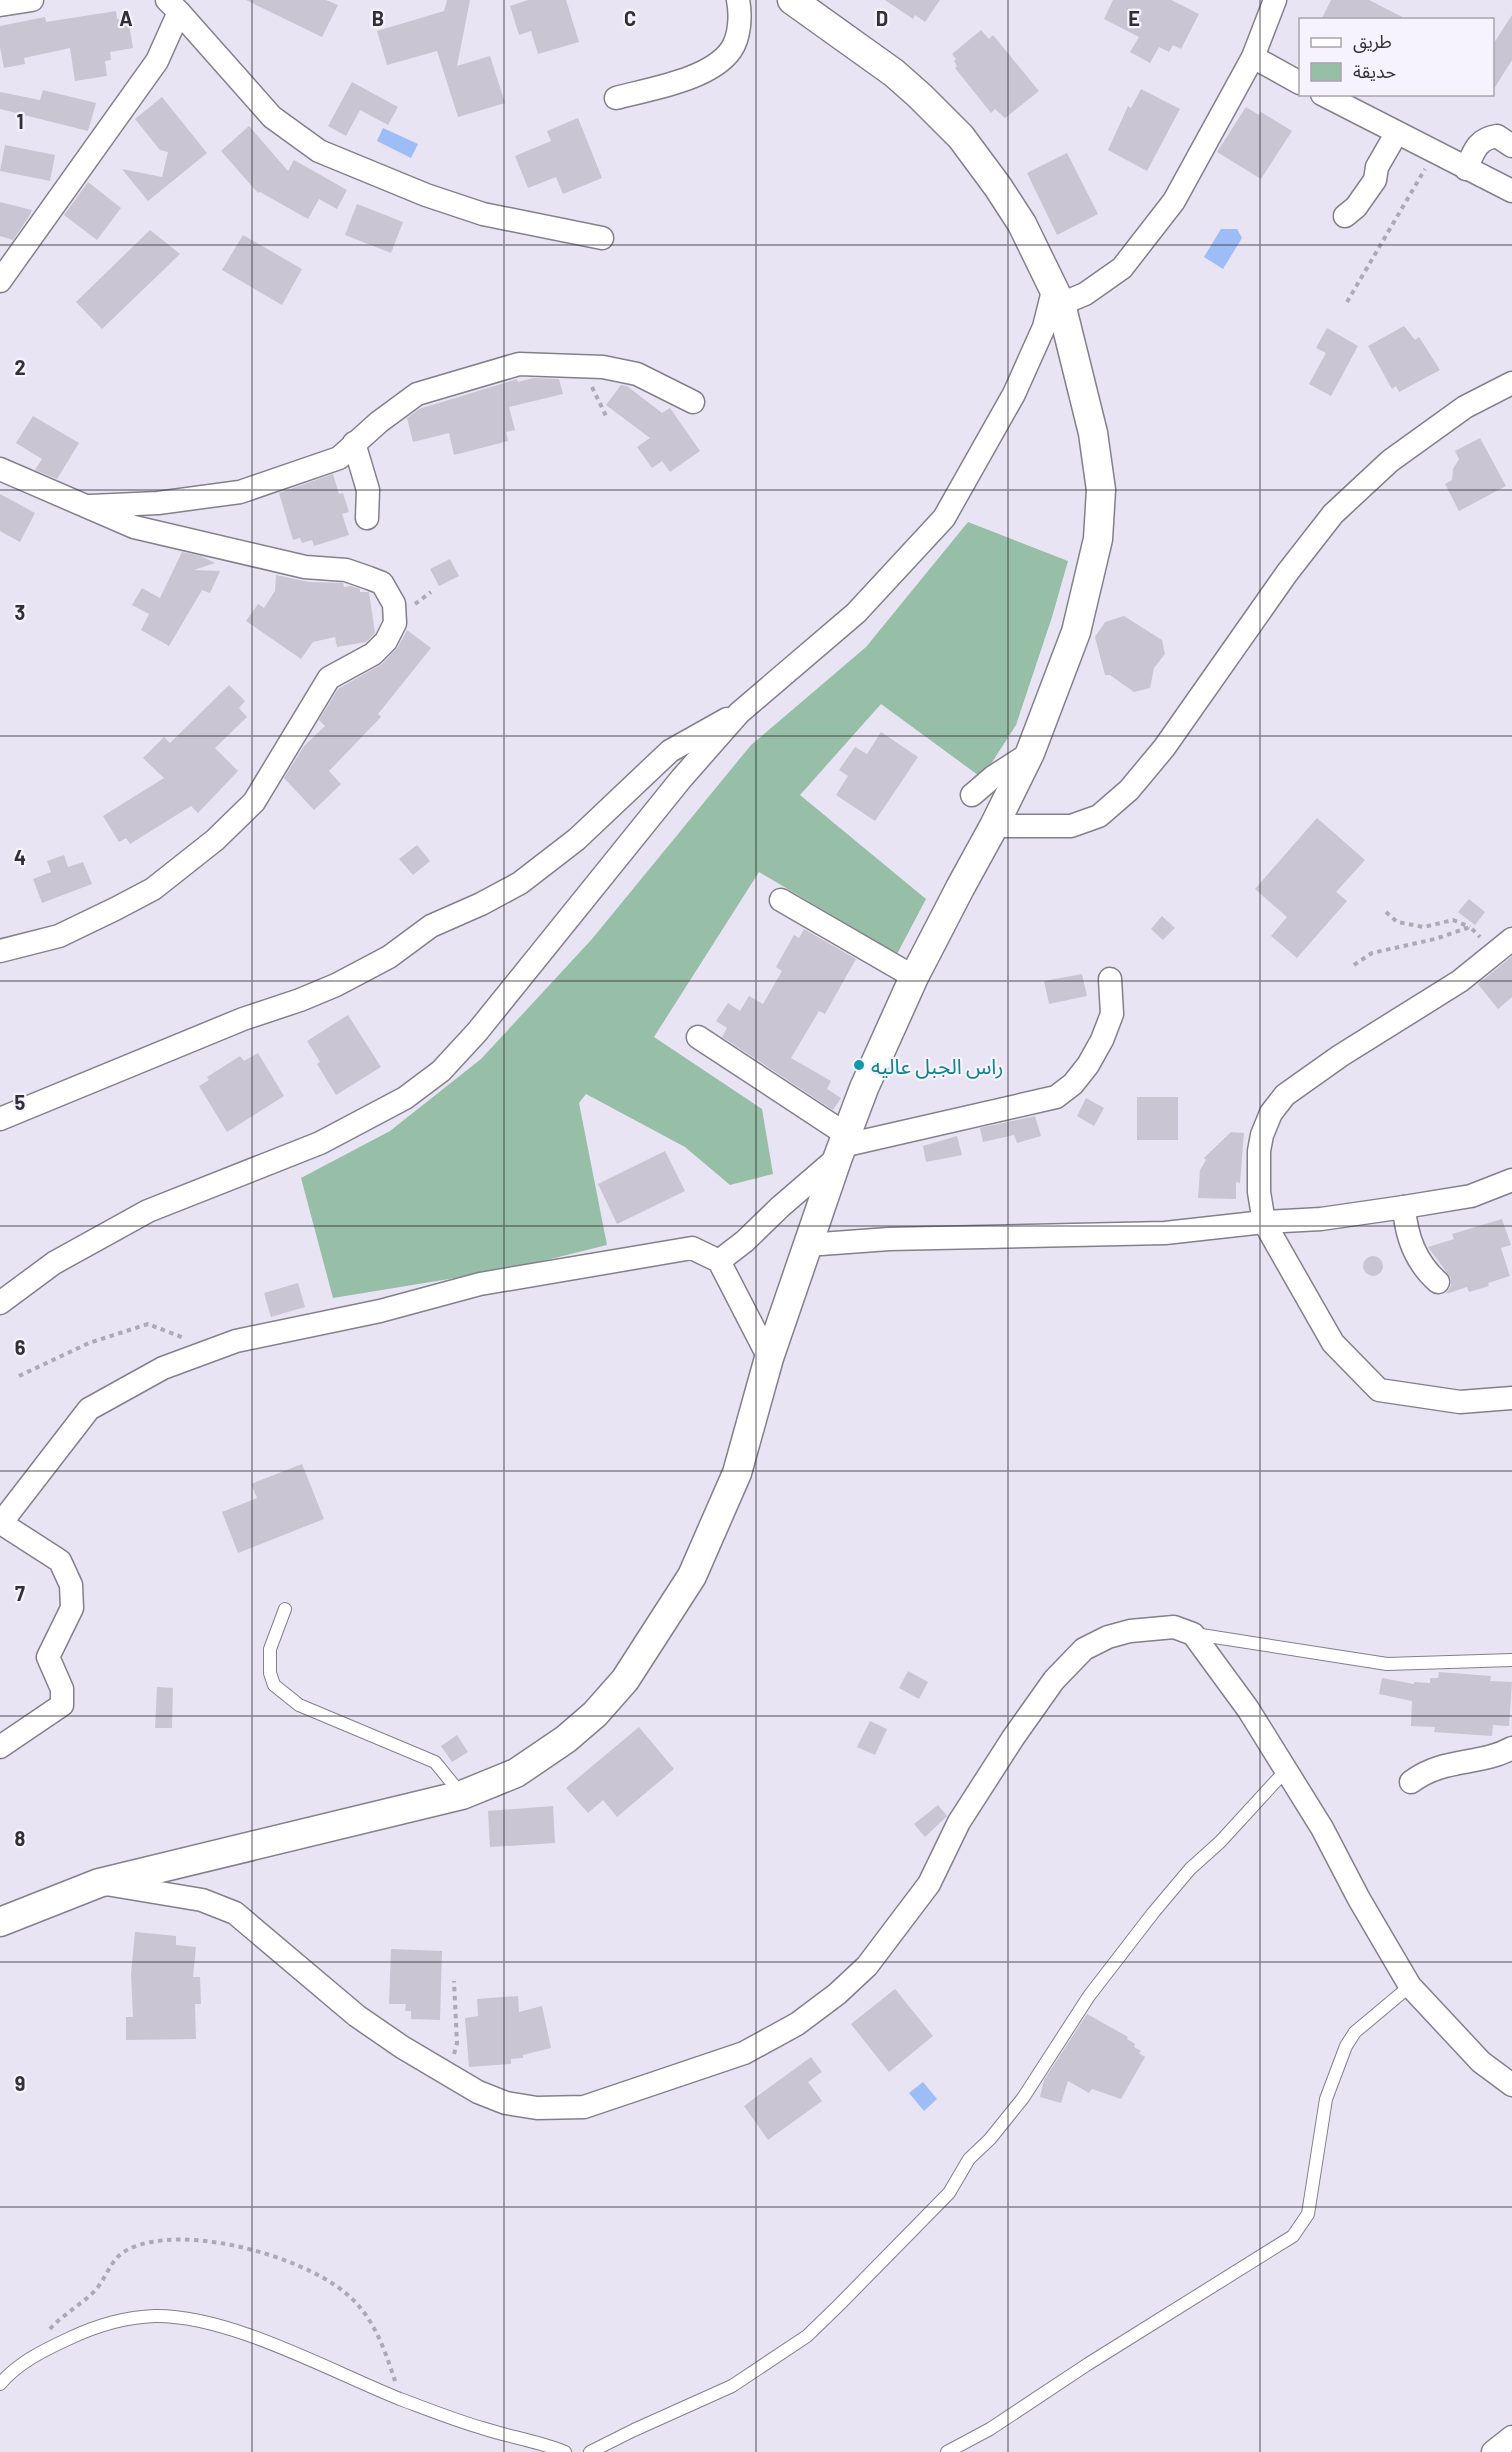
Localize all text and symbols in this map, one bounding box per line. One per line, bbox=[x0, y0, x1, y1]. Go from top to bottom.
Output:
text: A bbox=[119, 6, 133, 30]
text: B bbox=[372, 6, 384, 30]
text: C bbox=[624, 6, 636, 30]
text: D bbox=[876, 6, 888, 30]
text: E bbox=[1128, 6, 1140, 30]
legend bbox=[1299, 18, 1494, 96]
text: طريق bbox=[1353, 30, 1392, 53]
text: حديقة bbox=[1353, 60, 1396, 82]
text: 1 bbox=[16, 109, 24, 133]
text: 2 bbox=[14, 355, 26, 379]
text: 3 bbox=[15, 600, 25, 624]
text: 4 bbox=[14, 845, 26, 869]
place label: راس الجبل عاليه bbox=[871, 1053, 1004, 1079]
marker: راس الجبل عاليه bbox=[852, 1058, 866, 1072]
text: 5 bbox=[15, 1090, 26, 1114]
text: 6 bbox=[15, 1335, 26, 1359]
text: 7 bbox=[15, 1581, 25, 1605]
text: 8 bbox=[15, 1826, 26, 1850]
text: 9 bbox=[15, 2071, 25, 2095]

